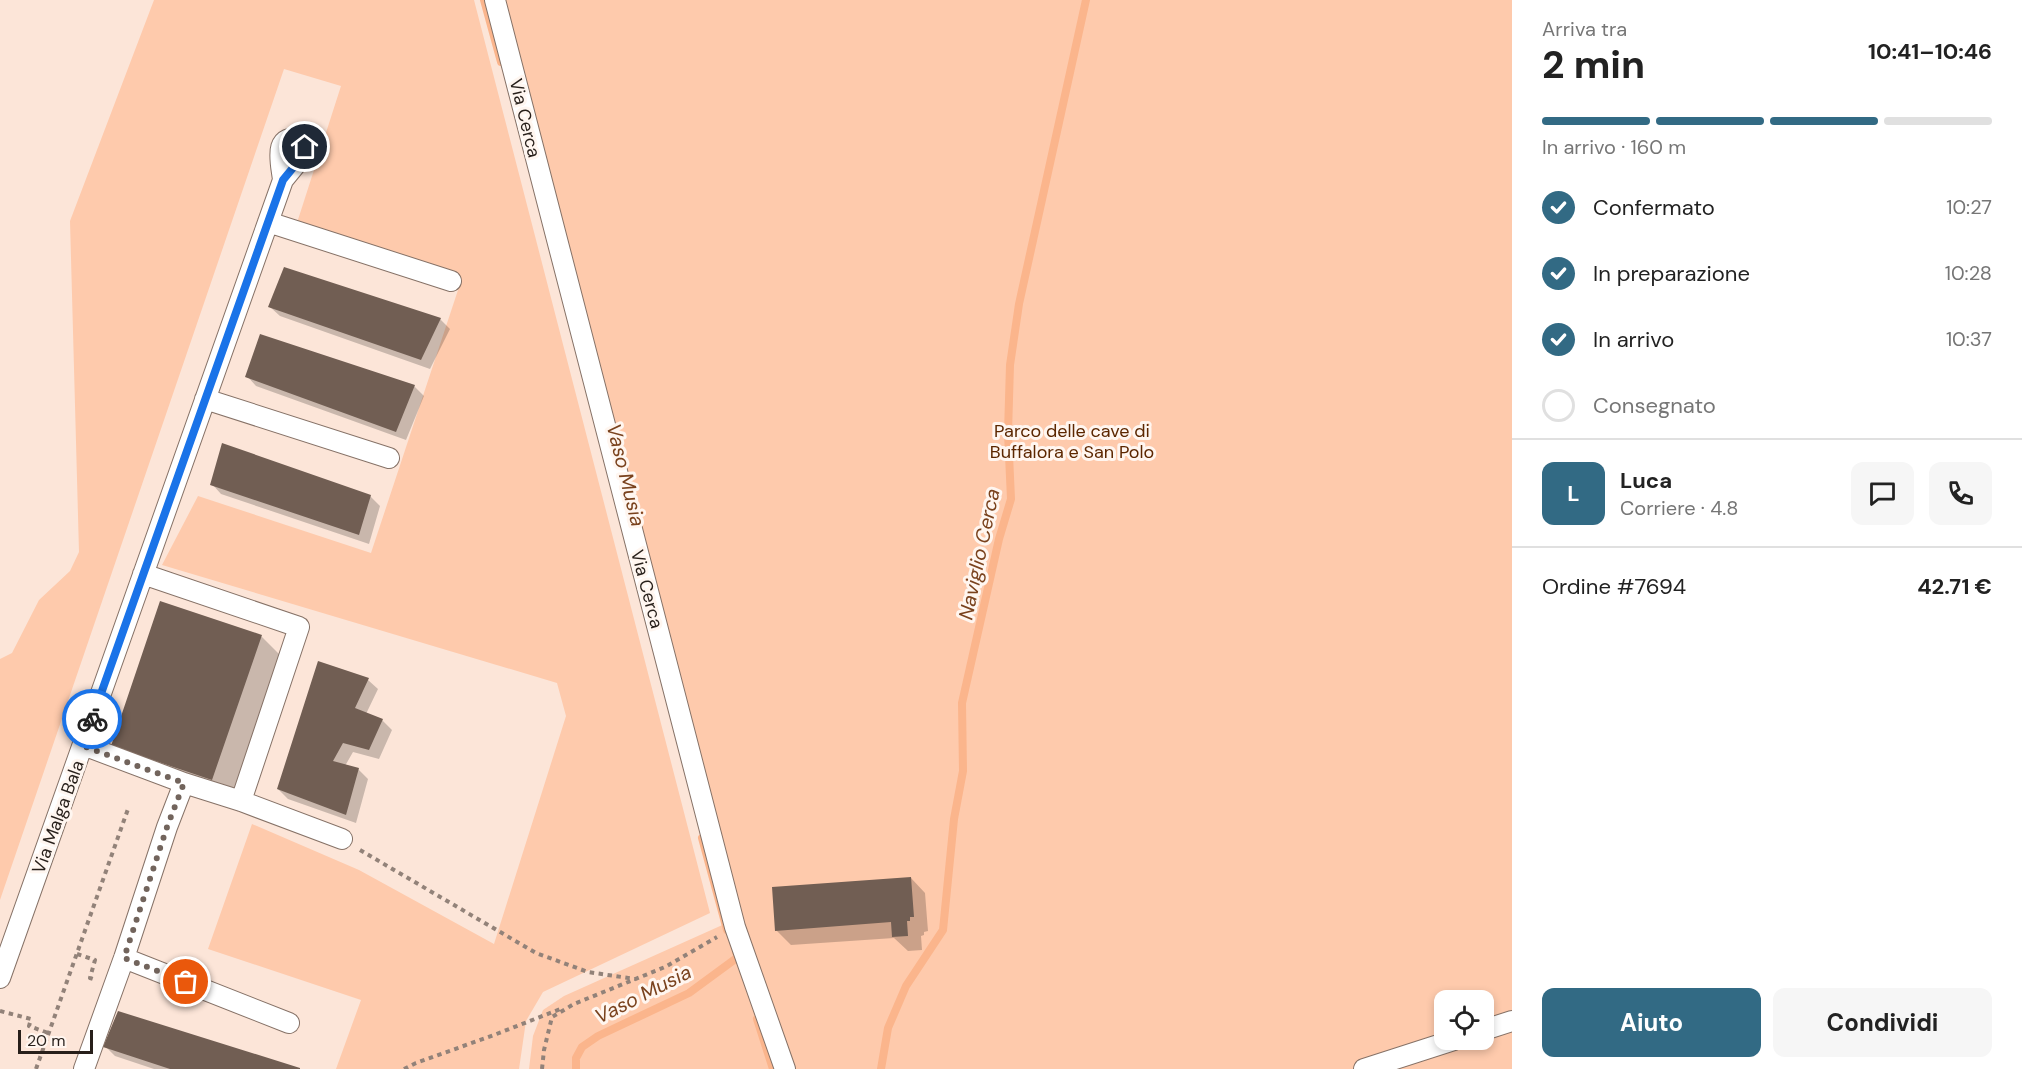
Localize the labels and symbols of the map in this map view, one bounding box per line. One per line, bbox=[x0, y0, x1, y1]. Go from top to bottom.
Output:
street label: Via Cerca bbox=[504, 76, 546, 160]
pin bbox=[279, 121, 330, 172]
park label: Parco delle cave di Buffalora e San Polo bbox=[990, 419, 1154, 464]
water label: Vaso Musia bbox=[601, 421, 651, 529]
water label: Naviglio Cerca bbox=[952, 486, 1006, 622]
street label: Via Cerca bbox=[625, 547, 669, 631]
courier bbox=[62, 689, 122, 749]
street label: Via Malga Bala bbox=[26, 757, 90, 877]
pin bbox=[160, 956, 211, 1007]
water label: Vaso Musia bbox=[590, 959, 696, 1029]
scale bar bbox=[18, 1027, 93, 1054]

